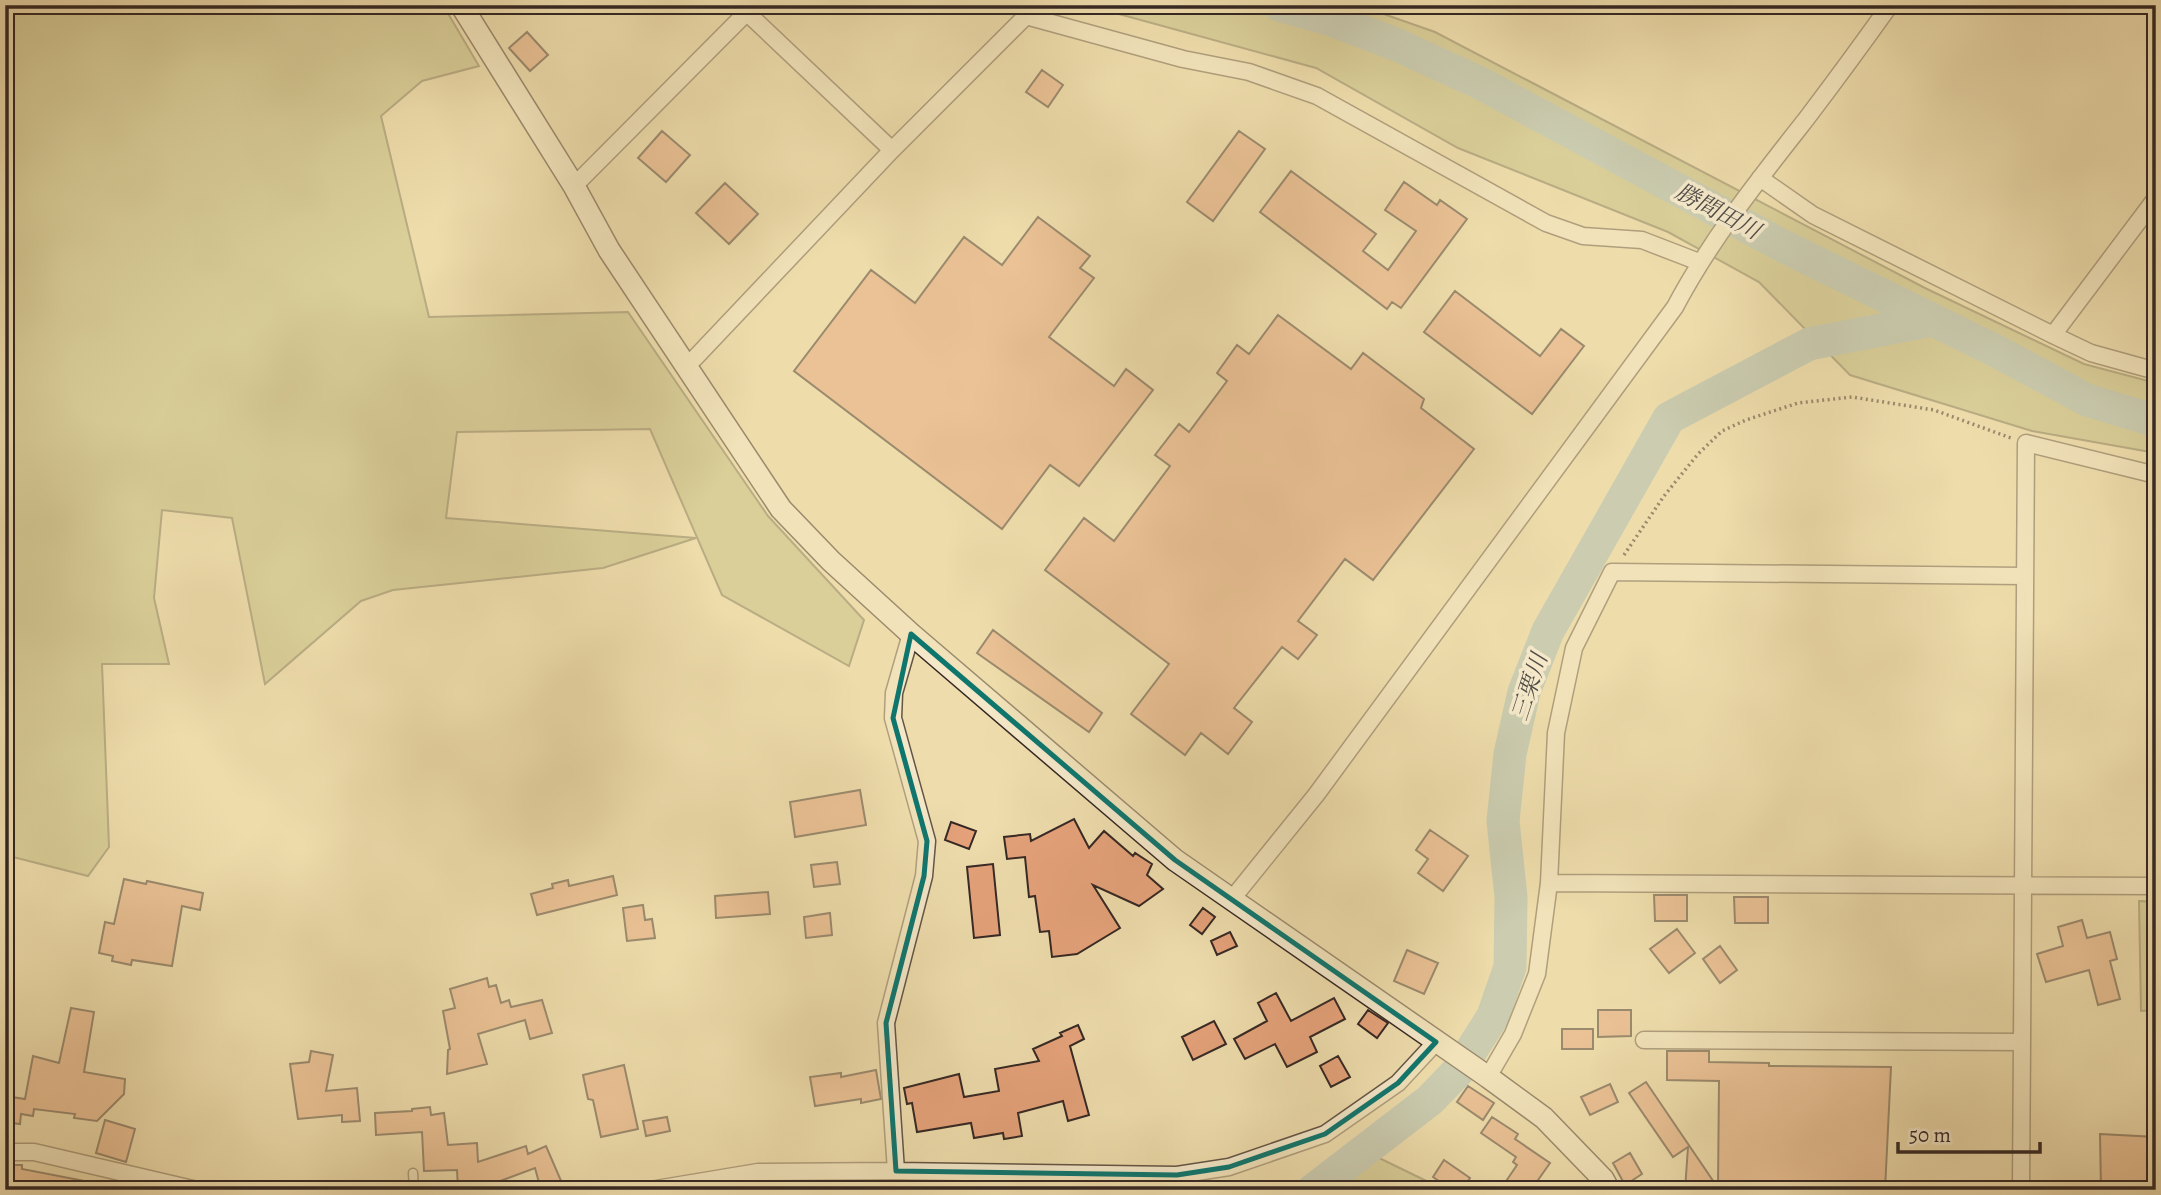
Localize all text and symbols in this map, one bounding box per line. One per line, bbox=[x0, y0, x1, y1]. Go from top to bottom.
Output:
water label: 勝間田川 bbox=[1670, 176, 1768, 248]
water label: 三栗川 bbox=[1504, 647, 1556, 725]
scale bar bbox=[1898, 1111, 2040, 1155]
text: 50 m bbox=[1909, 1121, 1951, 1149]

